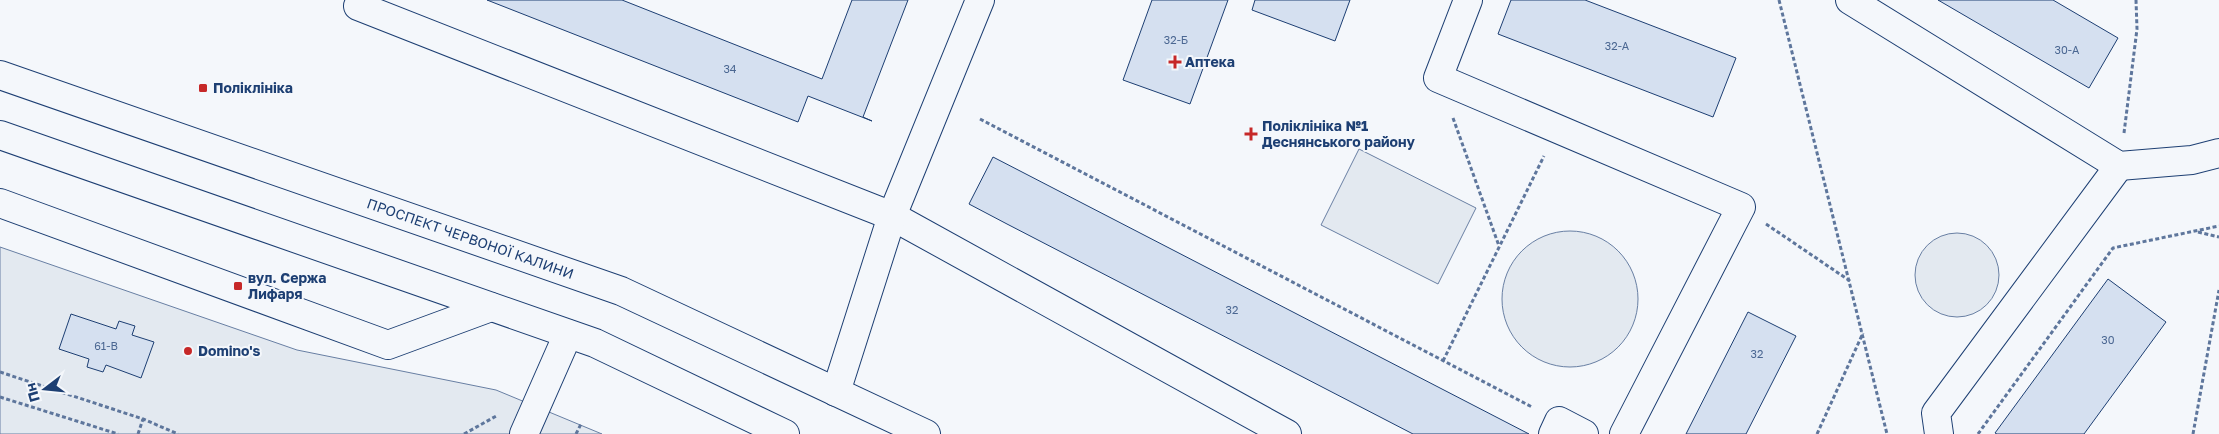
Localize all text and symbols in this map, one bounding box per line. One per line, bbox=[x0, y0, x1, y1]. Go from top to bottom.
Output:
house number: 32-Б bbox=[1164, 33, 1188, 46]
house number: 32-А bbox=[1605, 39, 1630, 52]
house number: 30-А bbox=[2055, 43, 2080, 56]
place label: Аптека bbox=[1185, 53, 1235, 70]
marker: Аптека bbox=[1169, 56, 1181, 68]
house number: 34 bbox=[723, 62, 737, 75]
place label: Поліклініка bbox=[213, 79, 293, 96]
marker: Поліклініка bbox=[197, 82, 209, 94]
place label: Поліклініка №1 Деснянського району bbox=[1262, 117, 1415, 150]
marker: Поліклініка №1 Деснянського району bbox=[1244, 127, 1258, 141]
street label: ПРОСПЕКТ ЧЕРВОНОЇ КАЛИНИ bbox=[365, 194, 576, 282]
place label: вул. Сержа Лифаря bbox=[248, 269, 326, 302]
marker: вул. Сержа Лифаря bbox=[232, 280, 244, 292]
house number: 32 bbox=[1226, 303, 1238, 316]
house number: 30 bbox=[2101, 333, 2115, 346]
house number: 61-В bbox=[94, 339, 118, 352]
place label: Domino's bbox=[198, 342, 261, 359]
marker: Domino's bbox=[182, 345, 194, 357]
house number: 32 bbox=[1751, 347, 1763, 360]
north arrow bbox=[20, 364, 70, 414]
text: Пн bbox=[21, 381, 43, 404]

